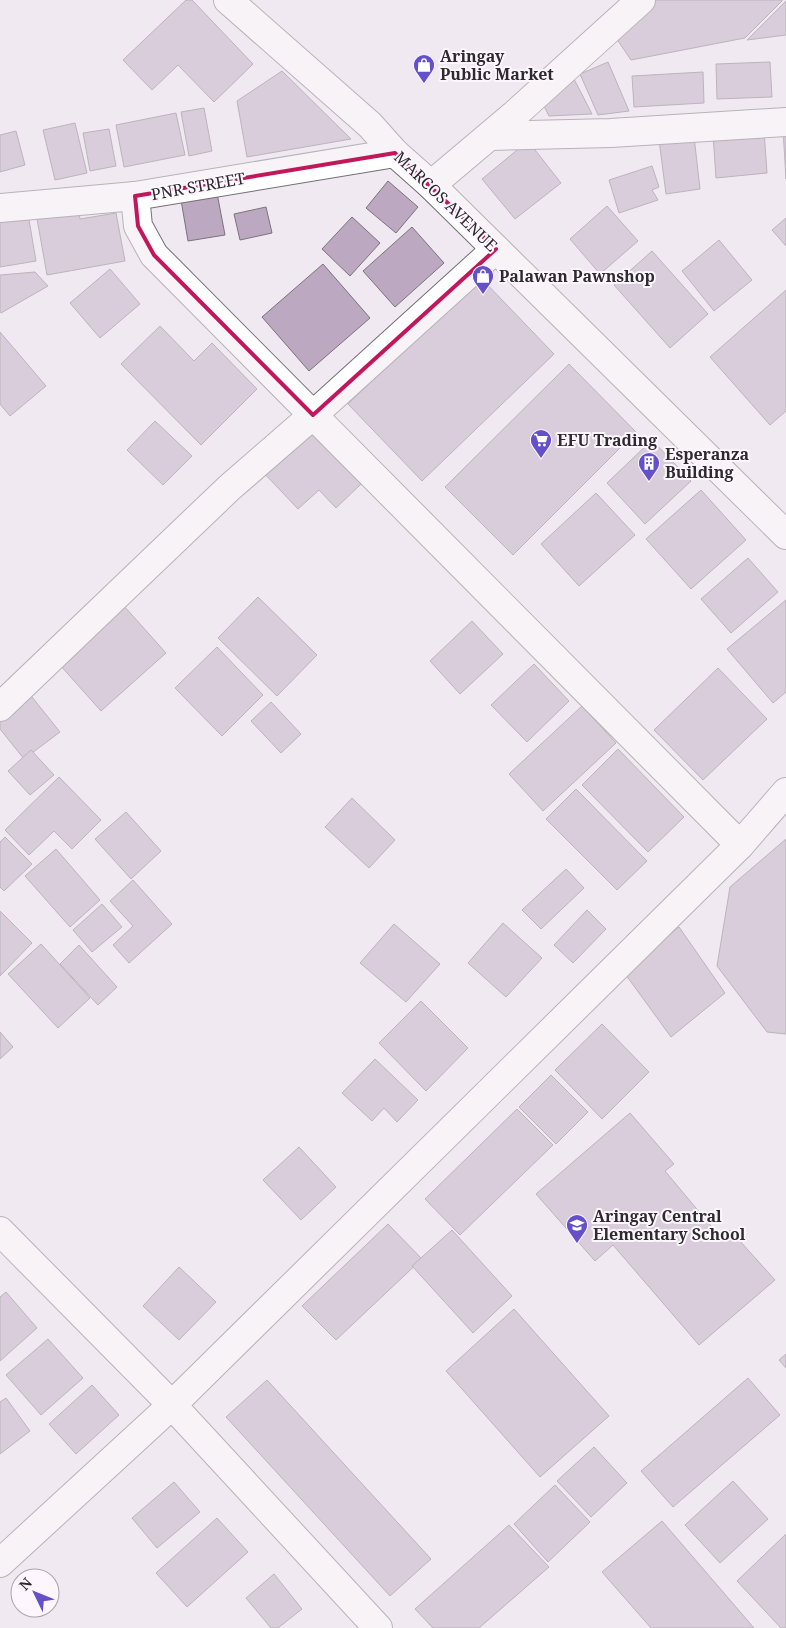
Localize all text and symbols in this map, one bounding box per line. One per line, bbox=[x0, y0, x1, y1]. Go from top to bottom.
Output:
place label: Aringay Public Market bbox=[440, 45, 554, 85]
shop icon: Aringay Public Market bbox=[412, 53, 436, 84]
street label: MARCOS AVENUE bbox=[390, 146, 502, 256]
street label: PNR STREET bbox=[149, 167, 247, 205]
shop icon: Palawan Pawnshop bbox=[471, 264, 495, 295]
place label: Palawan Pawnshop bbox=[499, 265, 655, 287]
supermarket icon: EFU Trading bbox=[529, 428, 553, 459]
place label: EFU Trading bbox=[557, 429, 657, 451]
place label: Esperanza Building bbox=[665, 443, 749, 483]
building icon: Esperanza Building bbox=[637, 451, 661, 482]
place label: Aringay Central Elementary School bbox=[593, 1205, 746, 1245]
school or university icon: Aringay Central Elementary School bbox=[565, 1213, 589, 1244]
north arrow bbox=[10, 1568, 60, 1618]
text: N bbox=[14, 1573, 36, 1594]

